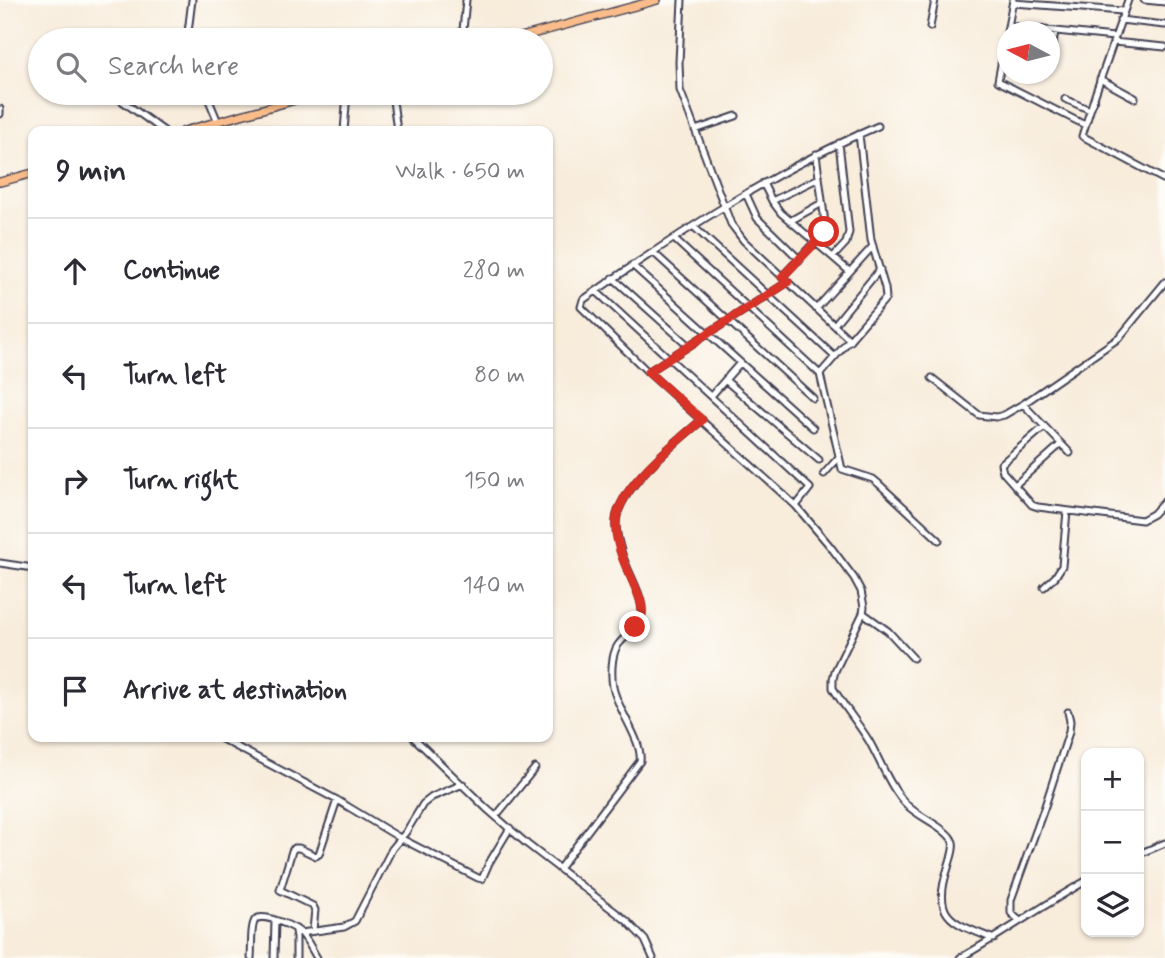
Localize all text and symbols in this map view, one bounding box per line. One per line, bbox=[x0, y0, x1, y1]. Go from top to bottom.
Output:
north arrow bbox=[997, 21, 1060, 84]
search box bbox=[28, 28, 553, 105]
icon: search bbox=[52, 48, 90, 86]
text: Search here bbox=[108, 50, 239, 84]
text: 9 min bbox=[56, 152, 126, 191]
text: Walk · 650 m bbox=[395, 157, 525, 187]
route start bbox=[808, 216, 839, 247]
icon: ahead bbox=[56, 252, 94, 290]
text: Continue bbox=[123, 254, 220, 288]
text: 280 m bbox=[463, 256, 525, 286]
icon: left bbox=[56, 357, 94, 395]
text: Turn left bbox=[123, 359, 227, 393]
text: 80 m bbox=[474, 361, 525, 391]
icon: right bbox=[56, 462, 94, 500]
text: Turn right bbox=[123, 464, 239, 498]
text: 150 m bbox=[464, 466, 525, 496]
icon: left bbox=[56, 567, 94, 605]
text: Turn left bbox=[123, 569, 227, 603]
text: 140 m bbox=[462, 571, 525, 601]
route end bbox=[619, 611, 650, 642]
icon: arrive bbox=[56, 672, 94, 710]
text: Arrive at destination bbox=[123, 674, 347, 708]
map controls bbox=[1081, 748, 1144, 937]
button: + bbox=[1081, 748, 1144, 811]
button: − bbox=[1081, 811, 1144, 874]
button: layers bbox=[1081, 874, 1144, 937]

